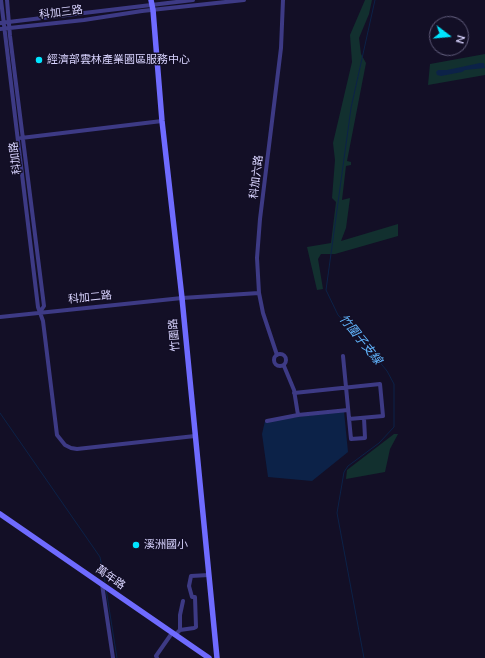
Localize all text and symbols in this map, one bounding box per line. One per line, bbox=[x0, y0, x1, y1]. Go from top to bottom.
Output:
street label: 科加三路 bbox=[38, 4, 84, 22]
north arrow bbox=[429, 16, 469, 56]
text: N bbox=[452, 33, 468, 45]
place label: 經濟部雲林產業園區服務中心 bbox=[47, 53, 190, 67]
marker: 經濟部雲林產業園區服務中心 bbox=[34, 55, 44, 65]
street label: 科加路 bbox=[7, 141, 25, 175]
street label: 科加六路 bbox=[248, 154, 266, 200]
street label: 科加二路 bbox=[67, 289, 113, 307]
water label: 竹圍子支線 bbox=[336, 312, 384, 368]
street label: 竹圍路 bbox=[167, 318, 183, 352]
place label: 溪洲國小 bbox=[144, 538, 188, 552]
marker: 溪洲國小 bbox=[131, 540, 141, 550]
street label: 萬年路 bbox=[93, 563, 127, 593]

